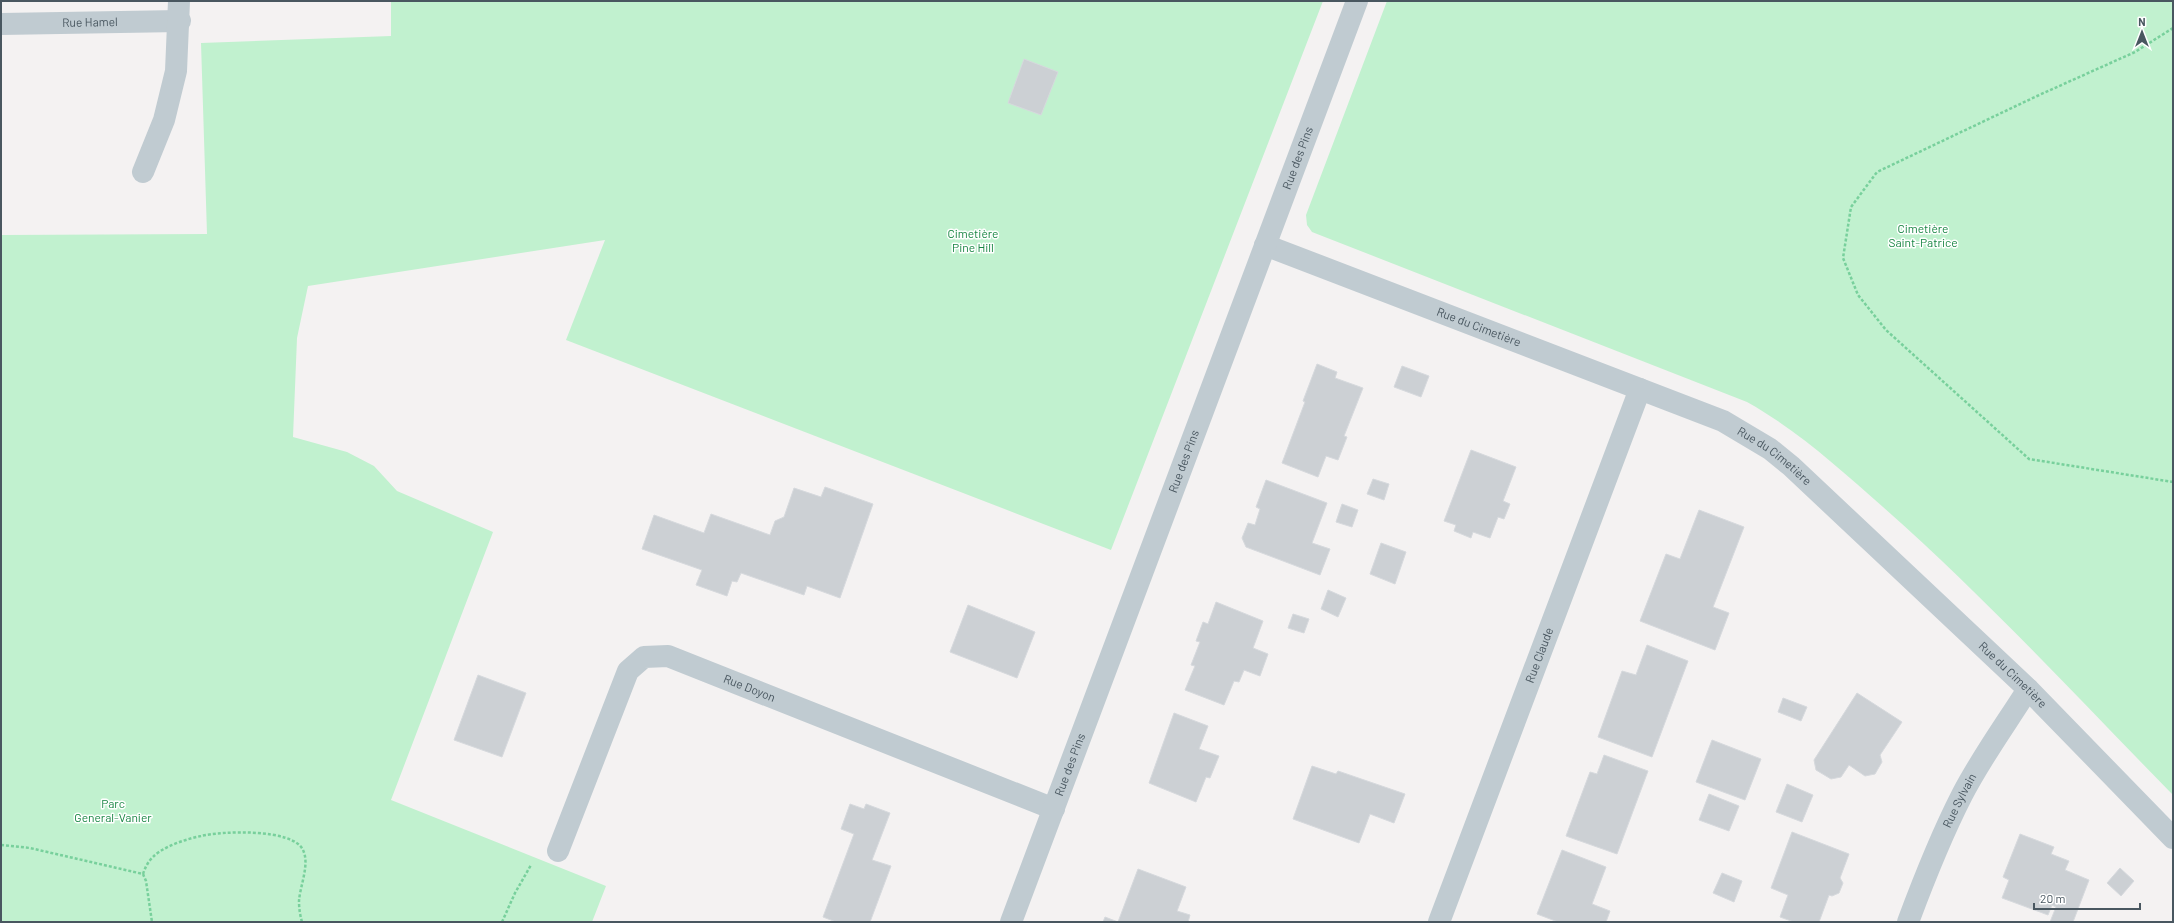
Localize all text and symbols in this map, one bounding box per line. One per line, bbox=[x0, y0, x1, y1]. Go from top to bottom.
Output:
north arrow bbox=[2122, 12, 2162, 52]
street label: Rue Hamel bbox=[62, 14, 118, 29]
text: N bbox=[2138, 15, 2146, 28]
street label: Rue des Pins bbox=[1279, 124, 1315, 191]
park label: Cimetière Saint-Patrice bbox=[1888, 221, 1958, 249]
park label: Cimetière Pine Hill bbox=[947, 226, 999, 254]
street label: Rue du Cimetière bbox=[1435, 304, 1523, 349]
street label: Rue du Cimetière bbox=[1735, 423, 1815, 488]
street label: Rue des Pins bbox=[1165, 427, 1201, 494]
street label: Rue Claude bbox=[1522, 625, 1555, 685]
street label: Rue du Cimetière bbox=[1976, 638, 2050, 710]
street label: Rue Doyon bbox=[722, 671, 778, 704]
street label: Rue des Pins bbox=[1051, 731, 1087, 798]
street label: Rue Sylvain bbox=[1939, 770, 1979, 830]
park label: Parc General-Vanier bbox=[74, 796, 152, 824]
scale bar bbox=[2034, 885, 2140, 911]
text: 20 m bbox=[2040, 891, 2066, 905]

